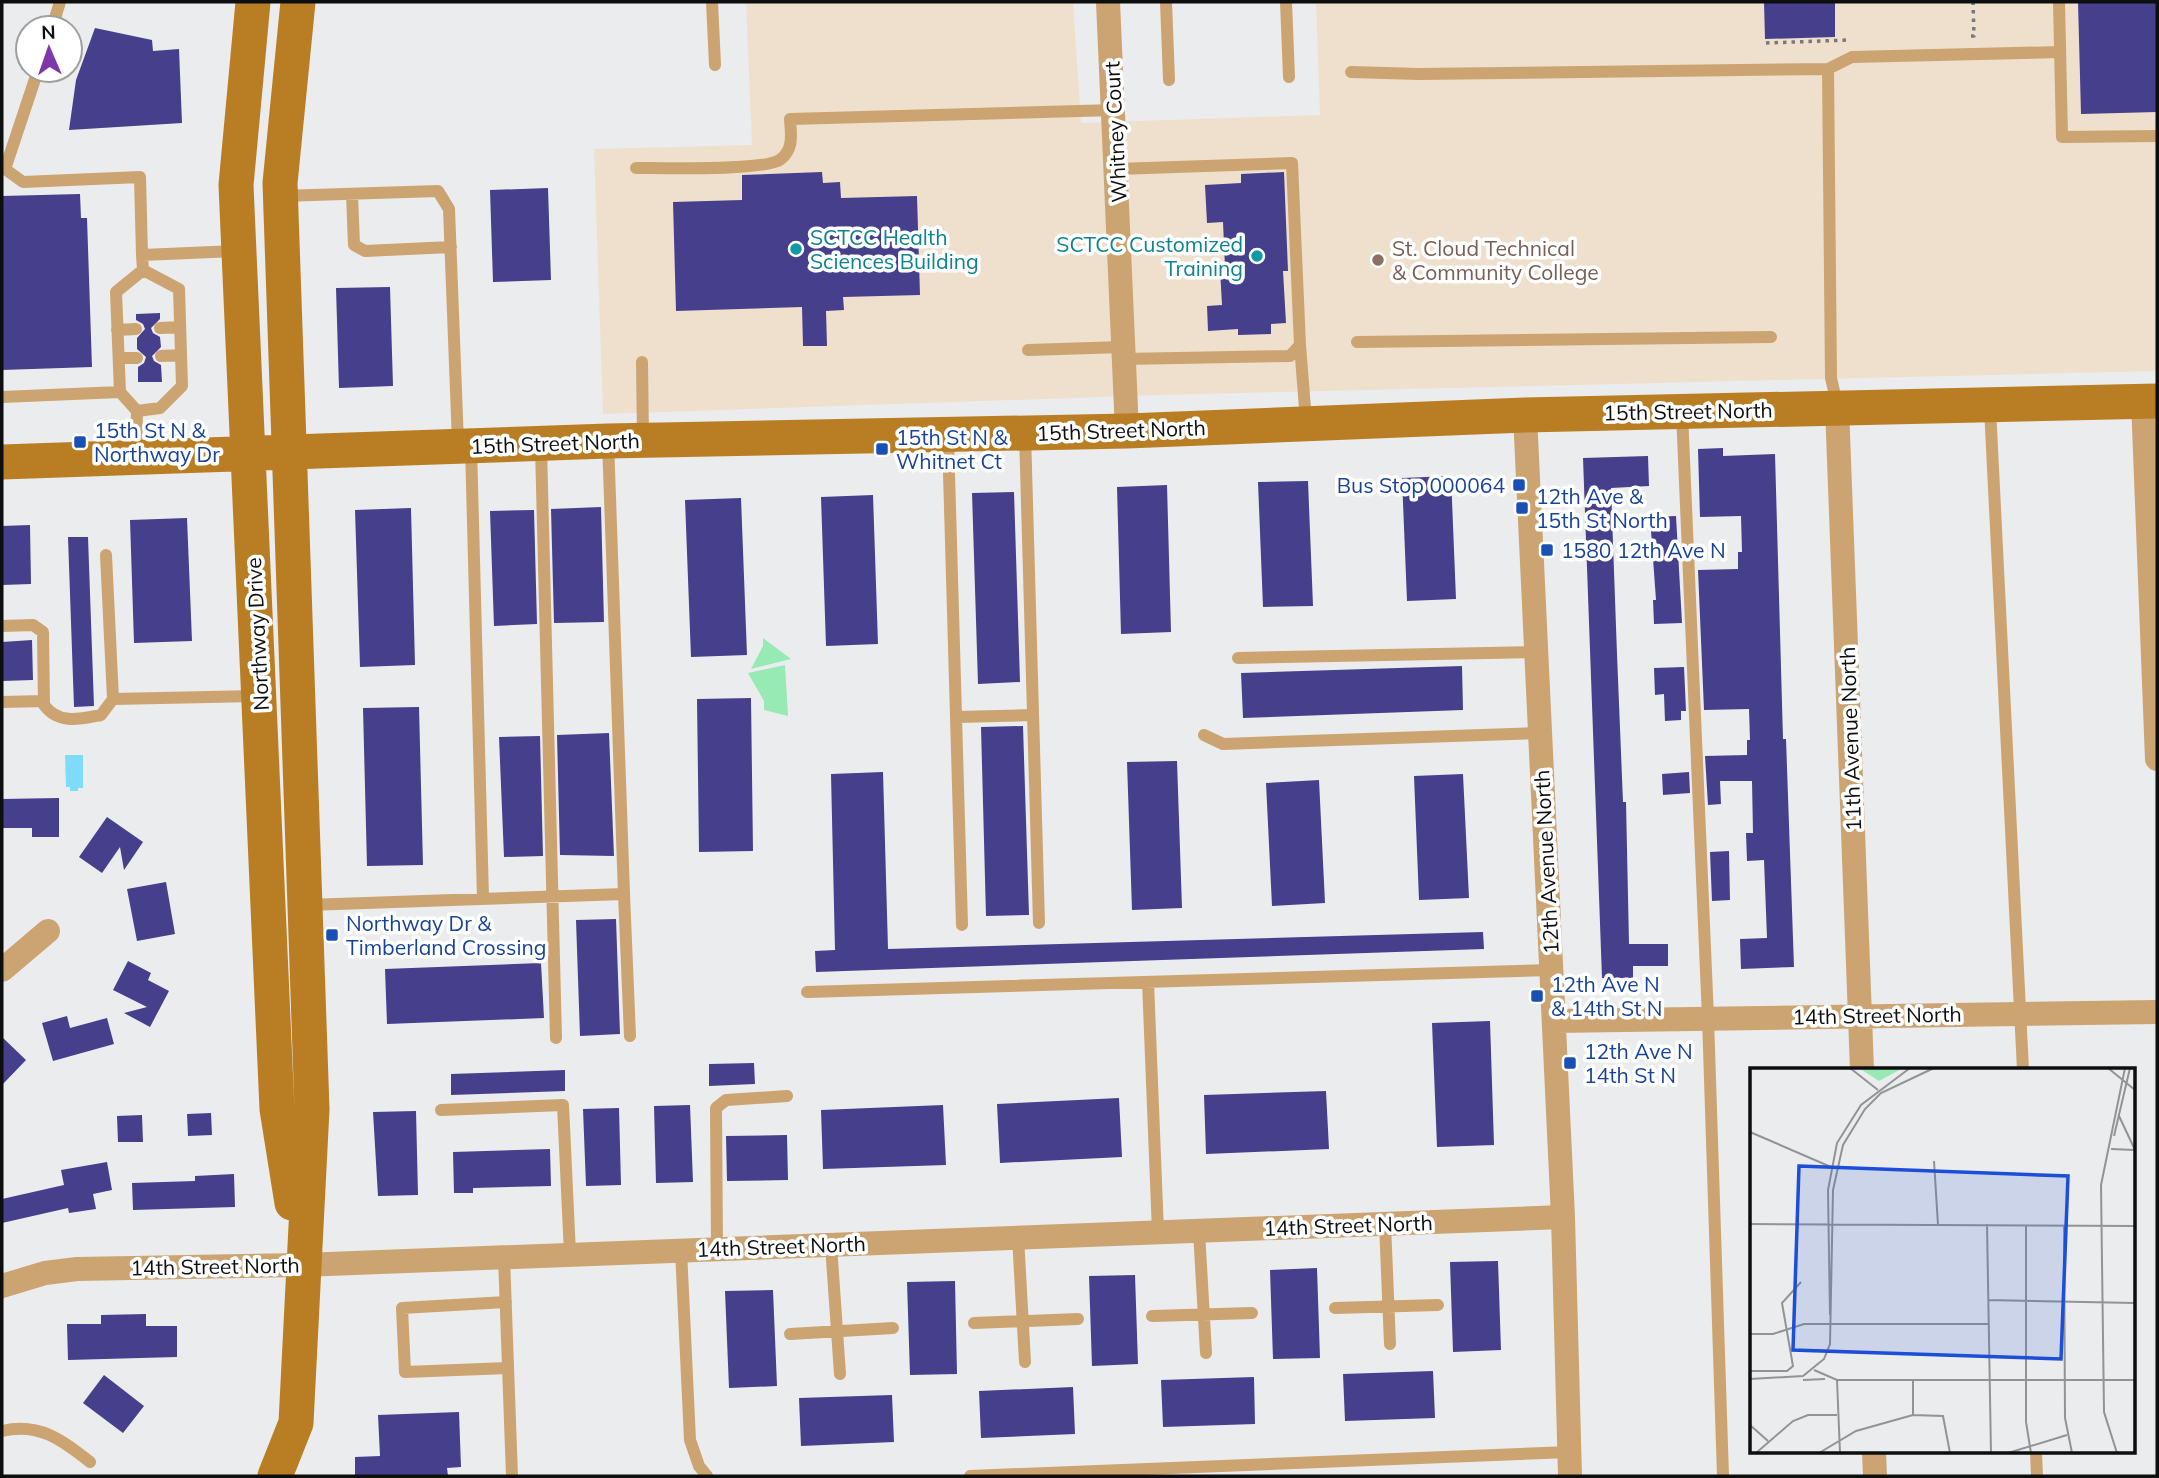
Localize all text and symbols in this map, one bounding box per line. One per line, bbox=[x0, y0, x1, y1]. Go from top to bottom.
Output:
north arrow bbox=[14, 14, 84, 84]
text: N bbox=[41, 20, 56, 44]
street label: Whitney Court bbox=[1098, 61, 1132, 203]
place label: SCTCC Health Sciences Building bbox=[810, 224, 979, 274]
place label: SCTCC Customized Training bbox=[1056, 231, 1243, 281]
place label: St. Cloud Technical & Community College bbox=[1392, 235, 1599, 285]
marker: SCTCC Health Sciences Building bbox=[788, 241, 804, 257]
marker: SCTCC Customized Training bbox=[1249, 248, 1265, 264]
marker: St. Cloud Technical & Community College bbox=[1370, 252, 1386, 268]
street label: 15th Street North bbox=[1603, 397, 1773, 425]
street label: 15th Street North bbox=[1036, 414, 1206, 446]
place label: 15th St N & Northway Dr bbox=[94, 417, 220, 467]
place label: 15th St N & Whitnet Ct bbox=[896, 424, 1008, 474]
street label: 15th Street North bbox=[470, 427, 640, 459]
marker: 15th St N & Northway Dr bbox=[72, 434, 88, 450]
marker: 15th St N & Whitnet Ct bbox=[874, 441, 890, 457]
place label: Bus Stop 000064 bbox=[1337, 472, 1505, 498]
marker: Bus Stop 000064 bbox=[1511, 477, 1527, 493]
place label: 12th Ave & 15th St North bbox=[1536, 483, 1668, 533]
marker: 12th Ave & 15th St North bbox=[1514, 500, 1530, 516]
place label: 1580 12th Ave N bbox=[1561, 537, 1726, 563]
marker: 1580 12th Ave N bbox=[1539, 542, 1555, 558]
street label: Northway Drive bbox=[240, 557, 274, 711]
street label: 11th Avenue North bbox=[1834, 646, 1866, 832]
street label: 12th Avenue North bbox=[1528, 769, 1564, 955]
place label: Northway Dr & Timberland Crossing bbox=[346, 910, 546, 960]
marker: Northway Dr & Timberland Crossing bbox=[324, 927, 340, 943]
place label: 12th Ave N & 14th St N bbox=[1551, 971, 1662, 1021]
marker: 12th Ave N & 14th St N bbox=[1529, 988, 1545, 1004]
street label: 14th Street North bbox=[1792, 1001, 1962, 1029]
place label: 12th Ave N 14th St N bbox=[1584, 1038, 1693, 1088]
marker: 12th Ave N 14th St N bbox=[1562, 1055, 1578, 1071]
inset map bbox=[1750, 1068, 2134, 1454]
street label: 14th Street North bbox=[1263, 1209, 1433, 1241]
street label: 14th Street North bbox=[696, 1230, 866, 1262]
street label: 14th Street North bbox=[130, 1252, 300, 1280]

